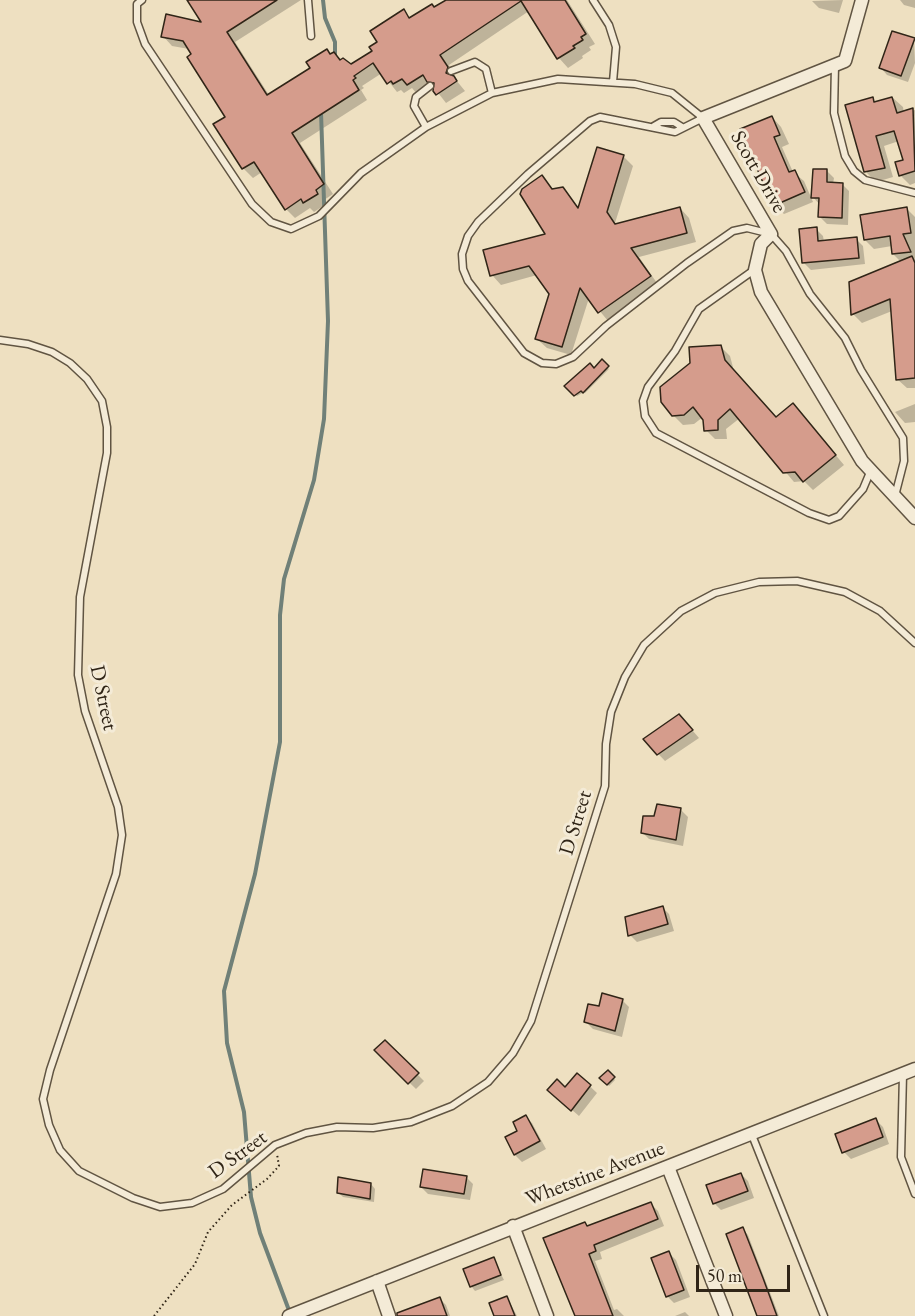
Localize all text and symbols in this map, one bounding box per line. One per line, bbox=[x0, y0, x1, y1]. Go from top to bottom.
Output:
street label: Scott Drive bbox=[724, 126, 792, 218]
street label: D Street bbox=[84, 663, 122, 733]
street label: D Street bbox=[554, 788, 598, 858]
street label: D Street bbox=[204, 1125, 272, 1185]
street label: Whetstine Avenue bbox=[522, 1136, 668, 1212]
scale bar bbox=[699, 1253, 794, 1291]
text: 50 m bbox=[707, 1264, 742, 1287]

